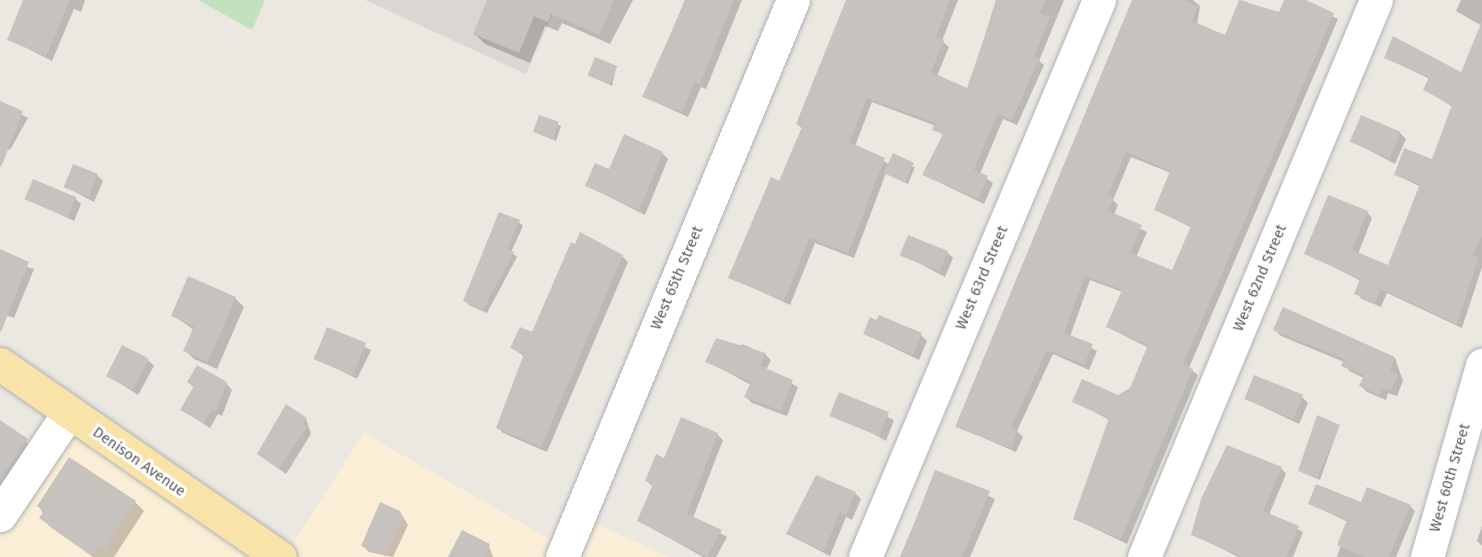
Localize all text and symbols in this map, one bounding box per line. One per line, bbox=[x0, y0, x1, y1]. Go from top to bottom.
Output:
street label: West 62nd Street bbox=[1229, 222, 1291, 334]
street label: West 65th Street bbox=[647, 223, 707, 333]
street label: West 63rd Street bbox=[952, 223, 1012, 333]
street label: West 60th Street bbox=[1426, 422, 1474, 534]
street label: Denison Avenue bbox=[89, 423, 189, 501]

